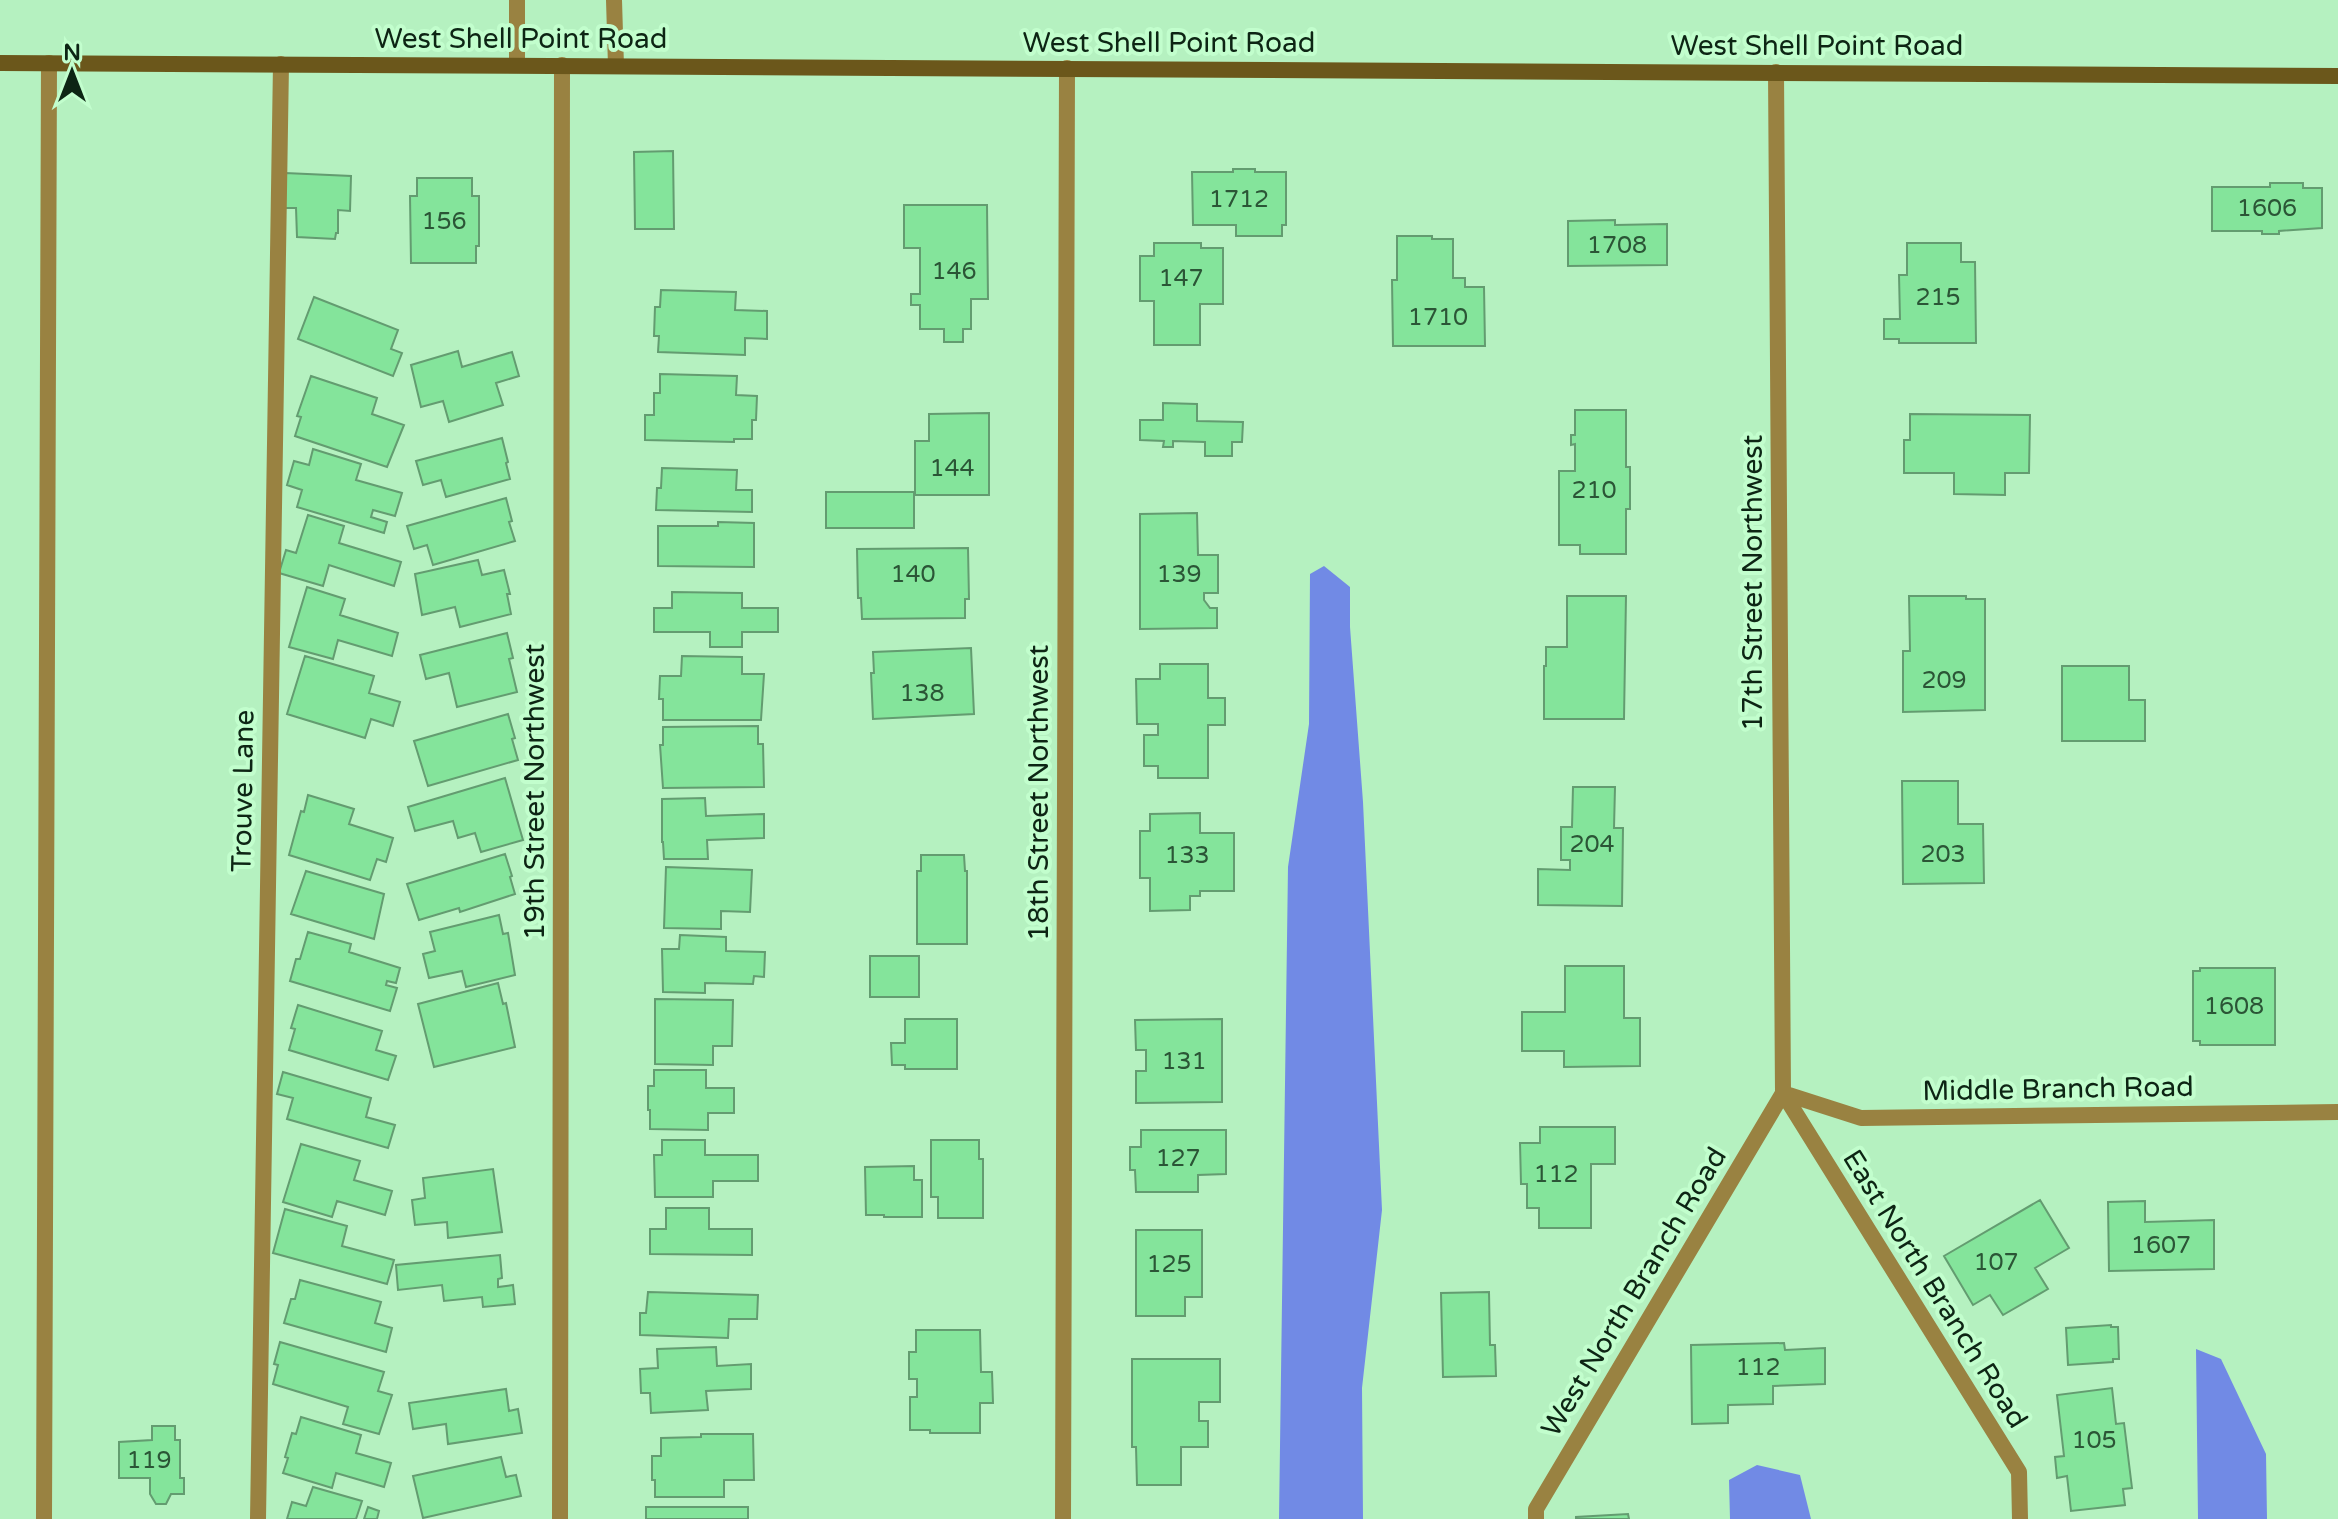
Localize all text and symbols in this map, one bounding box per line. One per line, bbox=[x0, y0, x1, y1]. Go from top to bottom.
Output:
street label: West Shell Point Road bbox=[375, 22, 667, 56]
street label: West Shell Point Road bbox=[1023, 26, 1315, 60]
street label: West Shell Point Road bbox=[1671, 29, 1963, 63]
north arrow bbox=[32, 32, 112, 112]
text: N bbox=[63, 40, 81, 66]
house number: 1712 bbox=[1209, 185, 1269, 214]
house number: 1606 bbox=[2237, 194, 2297, 223]
house number: 156 bbox=[421, 207, 467, 236]
house number: 1708 bbox=[1587, 231, 1647, 260]
house number: 146 bbox=[931, 257, 977, 286]
house number: 147 bbox=[1158, 264, 1204, 293]
house number: 215 bbox=[1915, 283, 1961, 312]
house number: 1710 bbox=[1408, 303, 1468, 332]
street label: 17th Street Northwest bbox=[1736, 434, 1770, 731]
house number: 144 bbox=[929, 454, 975, 483]
house number: 210 bbox=[1571, 476, 1617, 505]
house number: 140 bbox=[890, 560, 936, 589]
house number: 139 bbox=[1156, 560, 1202, 589]
street label: 19th Street Northwest bbox=[518, 643, 552, 940]
street label: 18th Street Northwest bbox=[1022, 644, 1056, 941]
house number: 209 bbox=[1921, 666, 1967, 695]
house number: 138 bbox=[899, 679, 945, 708]
street label: Trouve Lane bbox=[225, 710, 261, 872]
house number: 204 bbox=[1569, 830, 1615, 859]
house number: 203 bbox=[1920, 840, 1966, 869]
house number: 133 bbox=[1164, 841, 1210, 870]
house number: 1608 bbox=[2204, 992, 2264, 1021]
house number: 131 bbox=[1161, 1047, 1207, 1076]
street label: Middle Branch Road bbox=[1922, 1070, 2194, 1108]
street label: West North Branch Road bbox=[1534, 1141, 1734, 1443]
street label: East North Branch Road bbox=[1835, 1143, 2035, 1435]
house number: 127 bbox=[1155, 1144, 1201, 1173]
house number: 112 bbox=[1533, 1160, 1579, 1189]
house number: 1607 bbox=[2131, 1231, 2191, 1260]
house number: 107 bbox=[1973, 1248, 2019, 1277]
house number: 125 bbox=[1146, 1250, 1192, 1279]
house number: 112 bbox=[1735, 1353, 1781, 1382]
house number: 105 bbox=[2071, 1426, 2117, 1455]
house number: 119 bbox=[126, 1446, 172, 1475]

